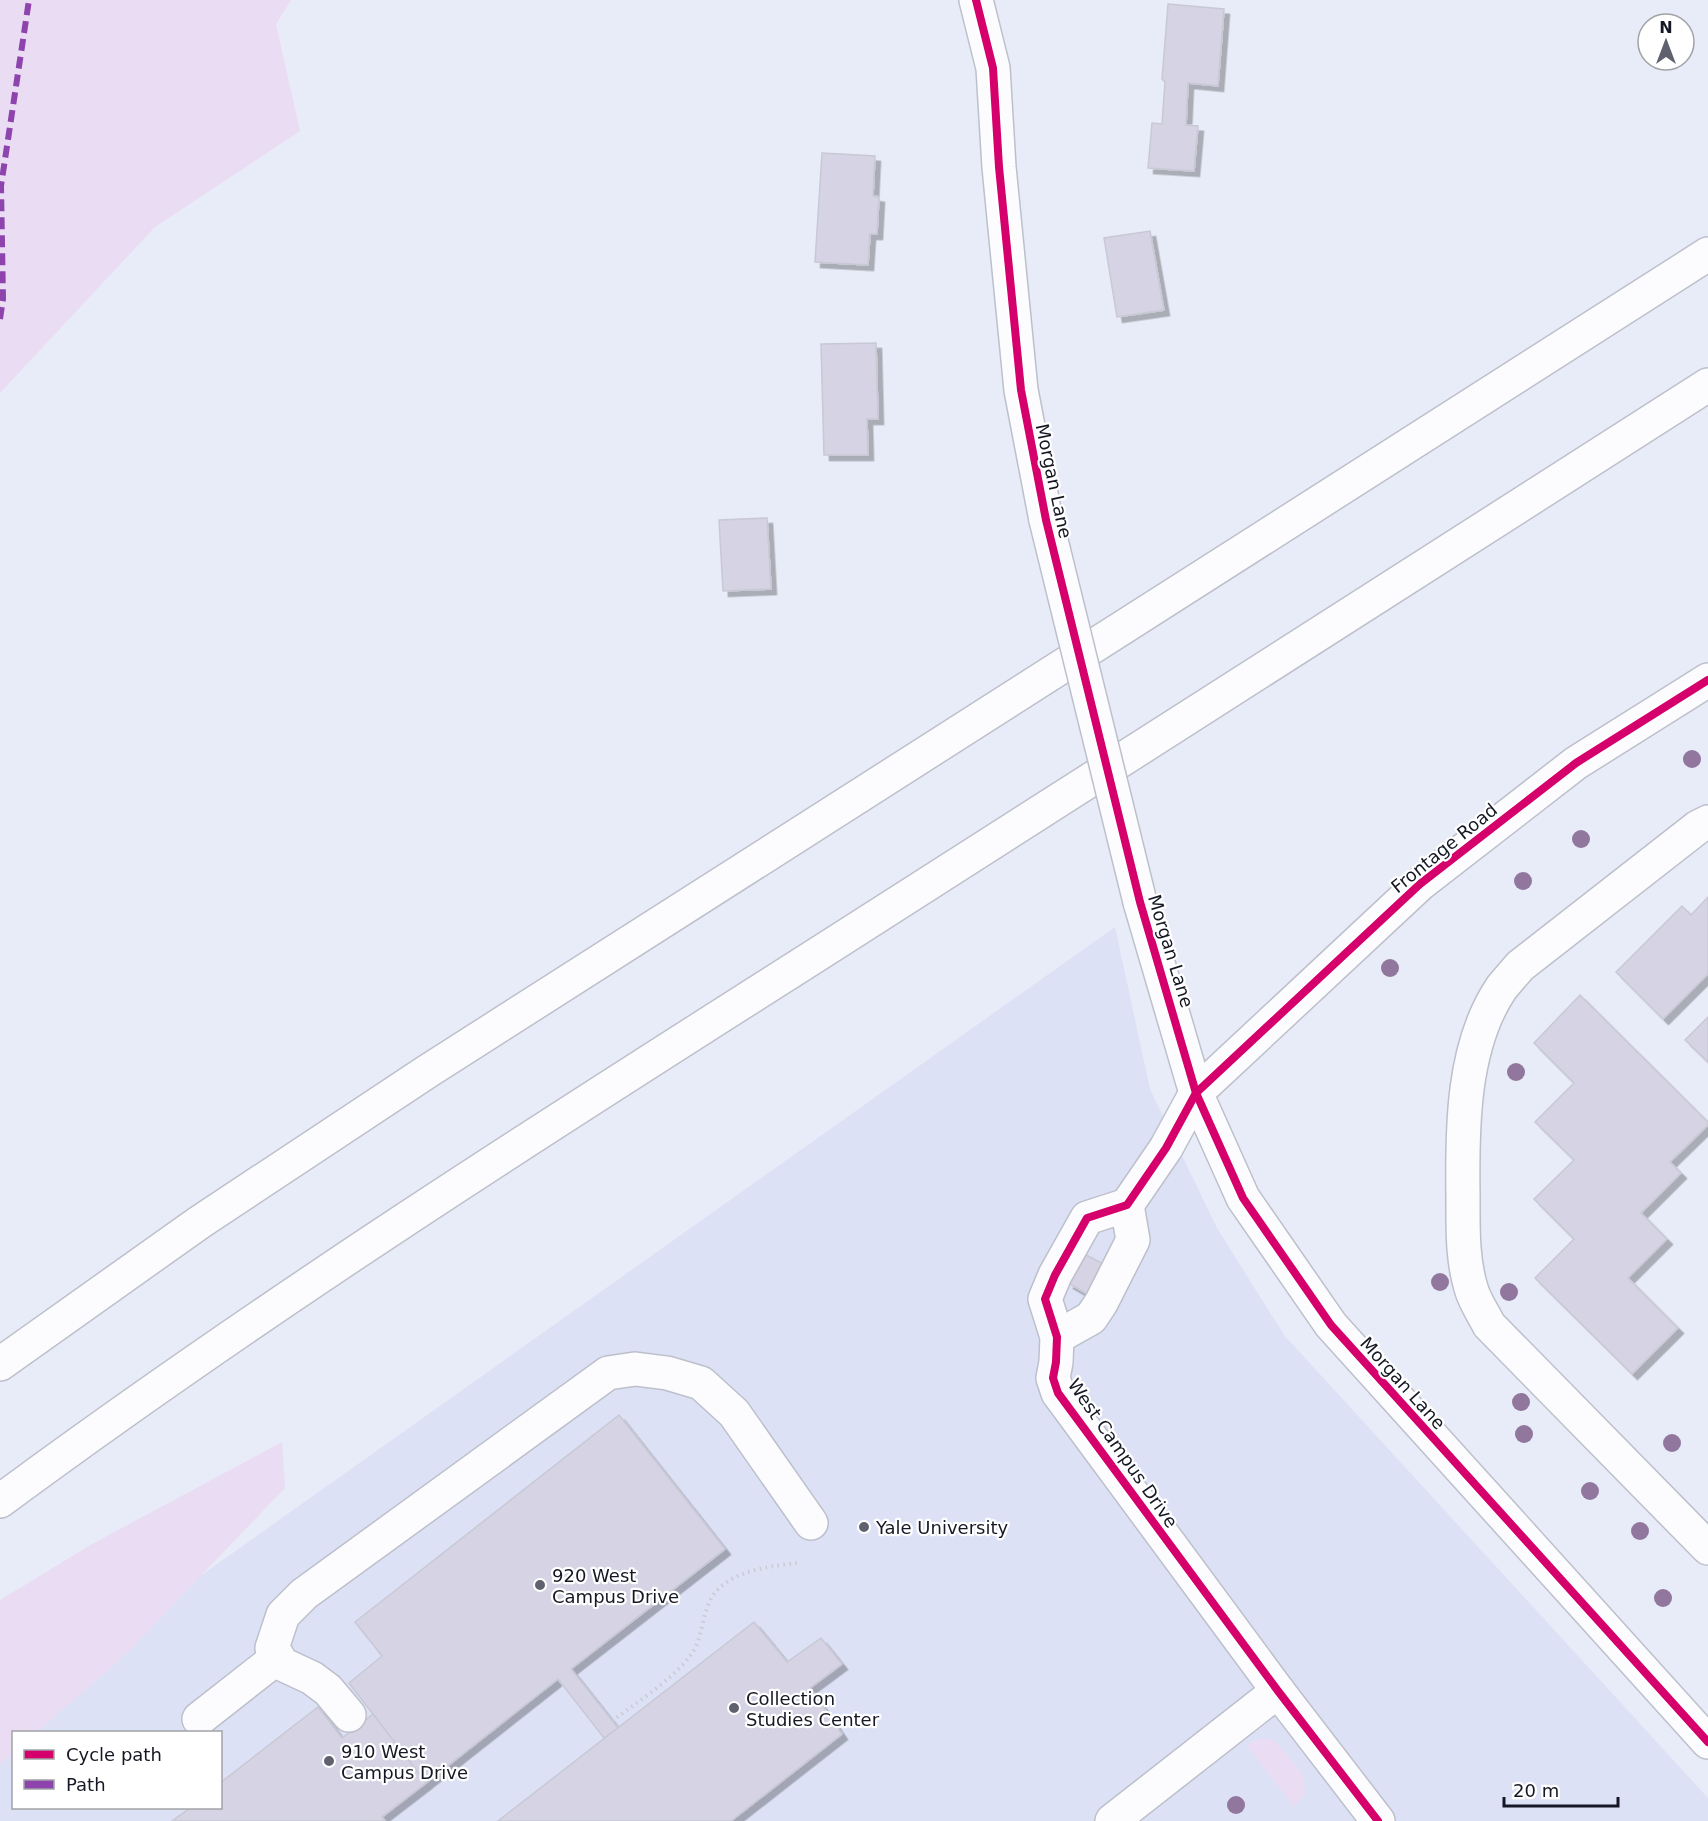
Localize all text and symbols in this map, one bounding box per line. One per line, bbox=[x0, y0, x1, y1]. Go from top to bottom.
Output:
north arrow bbox=[1636, 12, 1696, 72]
text: N bbox=[1659, 18, 1673, 37]
street label: Morgan Lane bbox=[1032, 422, 1076, 540]
street label: Frontage Road bbox=[1387, 799, 1501, 897]
street label: Morgan Lane bbox=[1144, 892, 1198, 1010]
street label: Morgan Lane bbox=[1356, 1333, 1450, 1433]
street label: West Campus Drive bbox=[1064, 1374, 1182, 1532]
place label: Yale University bbox=[875, 1517, 1008, 1538]
marker: Yale University bbox=[857, 1520, 871, 1534]
place label: 920 West Campus Drive bbox=[552, 1565, 679, 1607]
marker: 920 West Campus Drive bbox=[533, 1578, 547, 1592]
place label: Collection Studies Center bbox=[746, 1688, 880, 1730]
marker: Collection Studies Center bbox=[727, 1701, 741, 1715]
legend bbox=[12, 1731, 222, 1809]
place label: 910 West Campus Drive bbox=[341, 1741, 468, 1783]
text: Cycle path bbox=[66, 1744, 162, 1765]
marker: 910 West Campus Drive bbox=[322, 1754, 336, 1768]
scale bar bbox=[1504, 1770, 1618, 1808]
text: Path bbox=[66, 1774, 106, 1795]
text: 20 m bbox=[1513, 1780, 1559, 1801]

